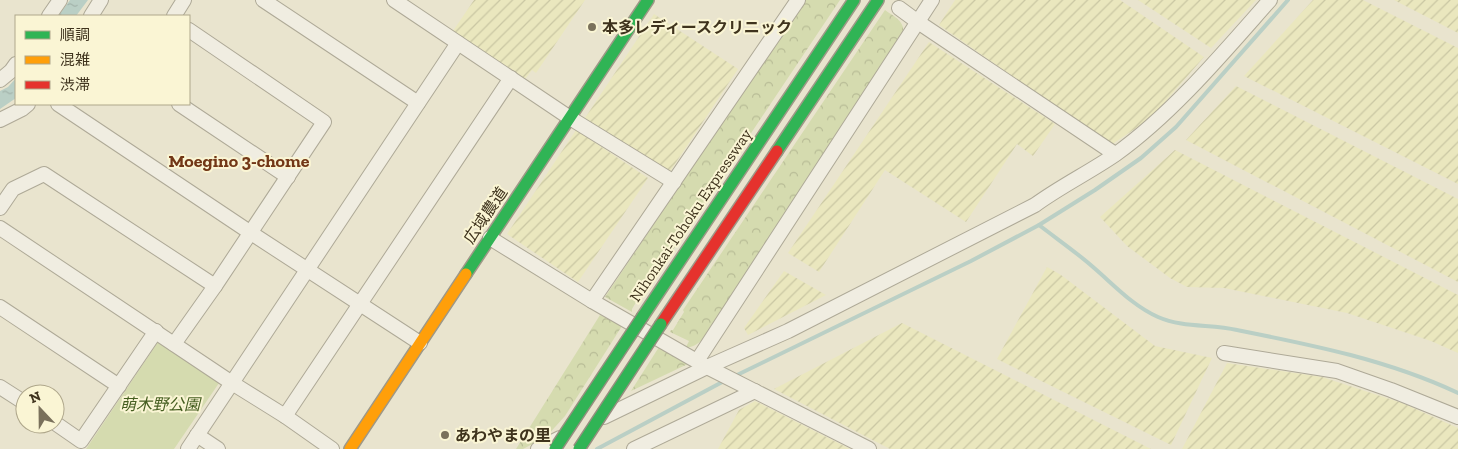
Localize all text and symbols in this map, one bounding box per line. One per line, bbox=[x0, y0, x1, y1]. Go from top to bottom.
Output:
legend bbox=[15, 15, 190, 105]
place label: 本多レディースクリニック bbox=[602, 18, 792, 37]
marker: 本多レディースクリニック bbox=[586, 21, 598, 33]
text: 順調 bbox=[60, 26, 90, 44]
text: 混雑 bbox=[60, 51, 90, 69]
text: 渋滞 bbox=[60, 76, 90, 94]
street label: Nihonkai-Tohoku Expressway bbox=[625, 124, 756, 305]
district label: Moegino 3-chome bbox=[168, 150, 310, 172]
street label: 広域農道 bbox=[460, 183, 511, 247]
north arrow bbox=[15, 384, 65, 434]
text: N bbox=[27, 387, 44, 407]
park label: 萌木野公園 bbox=[120, 395, 202, 414]
place label: あわやまの里 bbox=[455, 426, 551, 445]
marker: あわやまの里 bbox=[439, 429, 451, 441]

